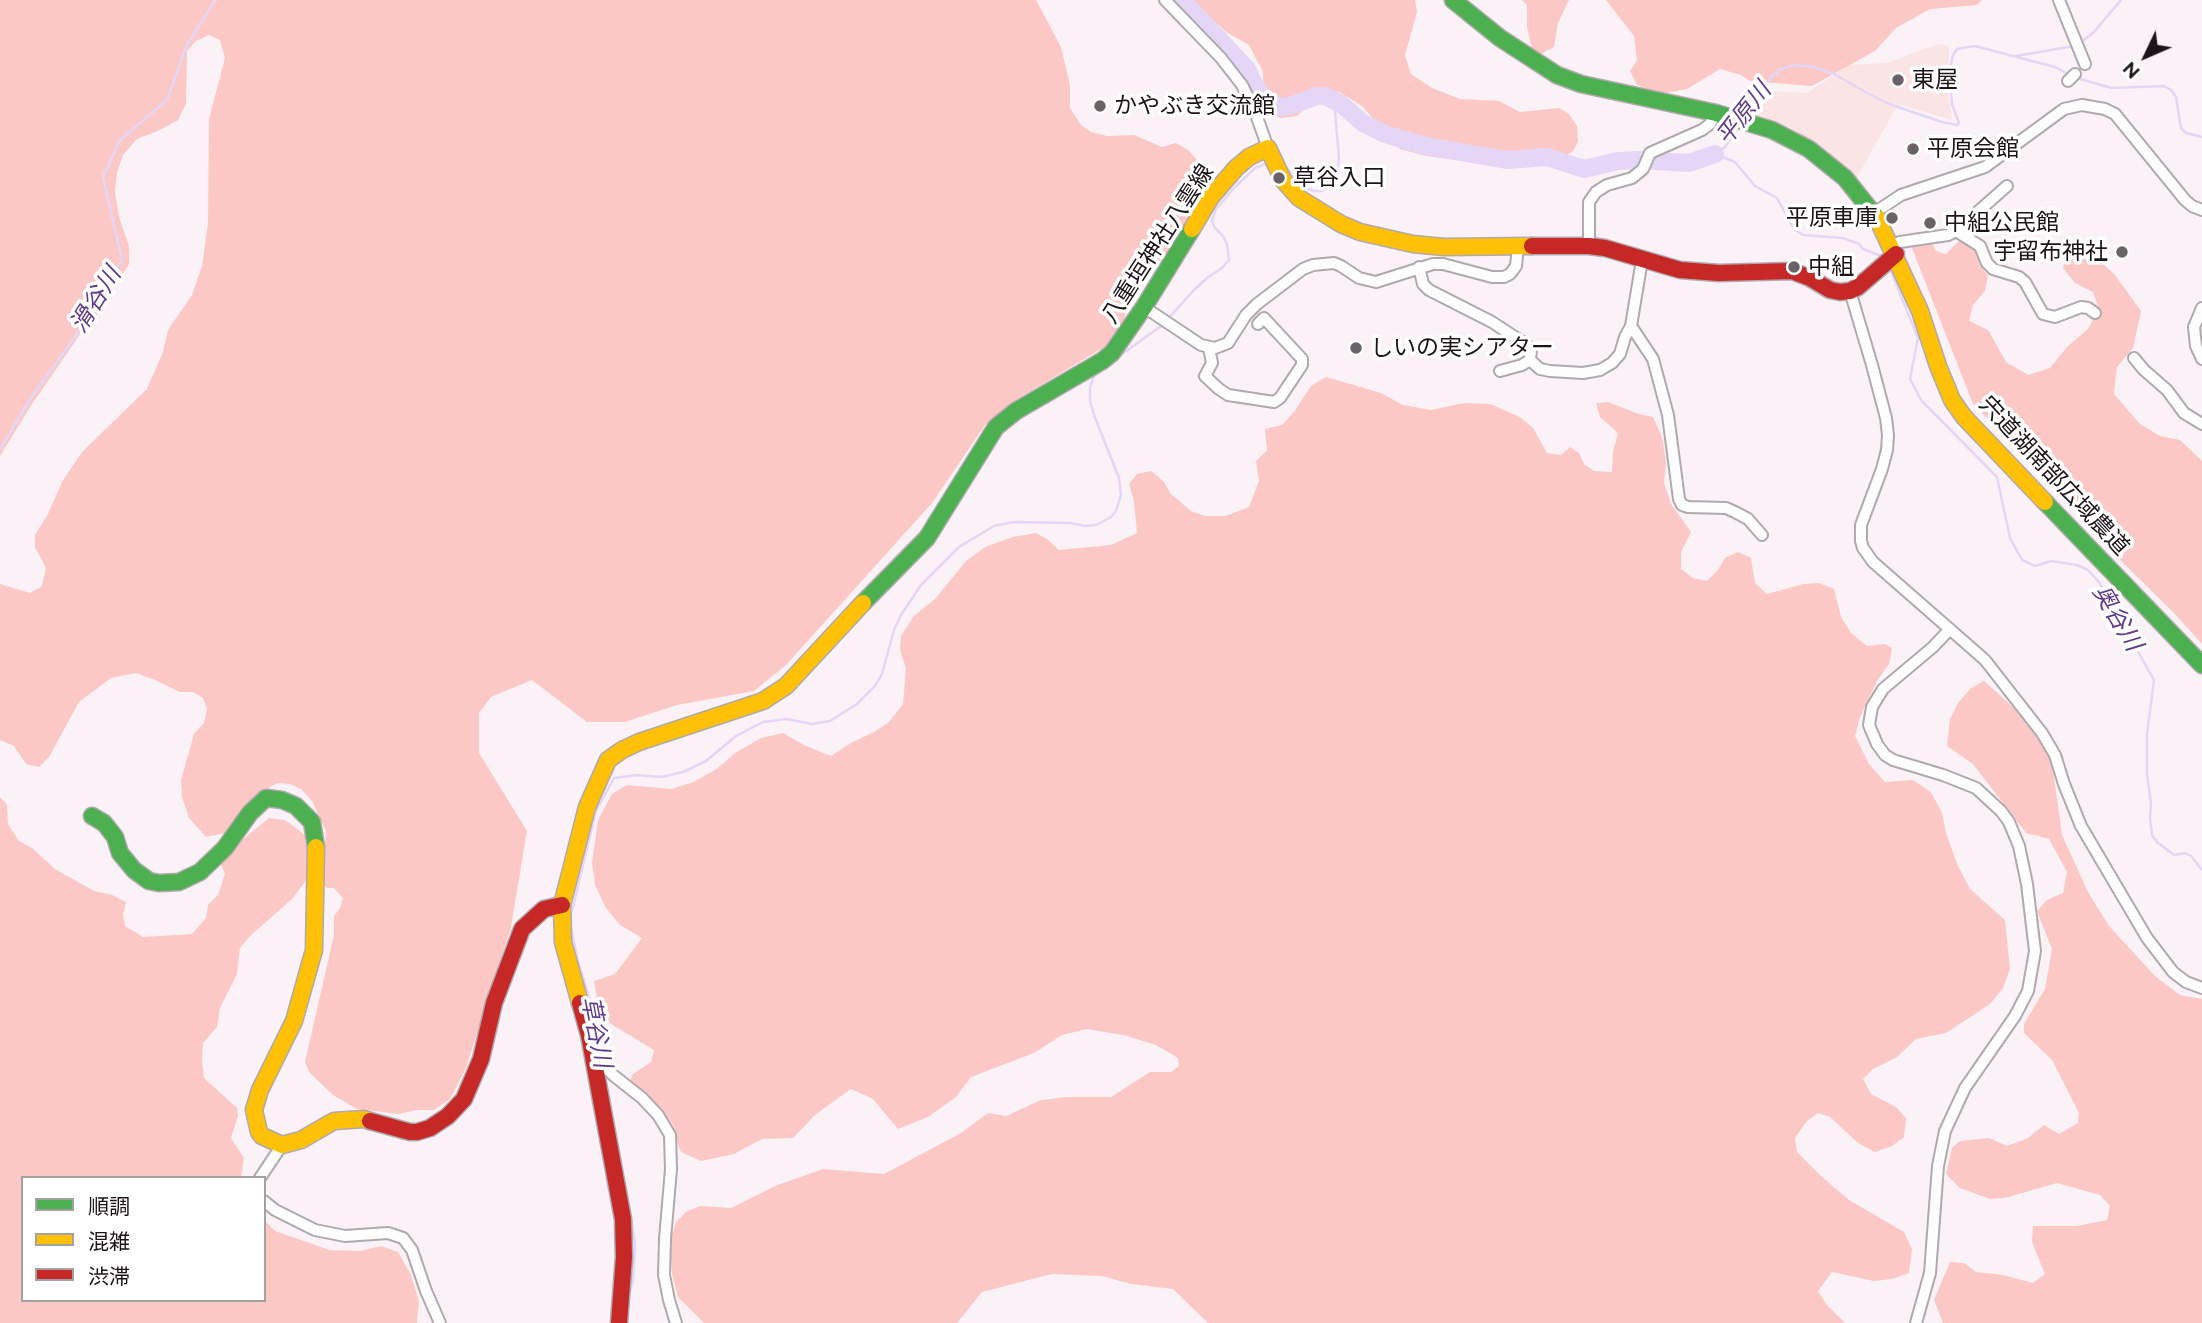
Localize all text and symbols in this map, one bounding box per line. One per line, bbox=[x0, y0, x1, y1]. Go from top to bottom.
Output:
north arrow bbox=[2111, 21, 2181, 91]
text: N bbox=[2118, 58, 2144, 83]
place label: 東屋 bbox=[1912, 66, 1958, 94]
marker: 東屋 bbox=[1890, 72, 1906, 88]
water label: 平原川 bbox=[1710, 77, 1778, 151]
place label: かやぶき交流館 bbox=[1114, 92, 1275, 120]
marker: かやぶき交流館 bbox=[1092, 98, 1108, 114]
place label: 平原会館 bbox=[1927, 135, 2019, 163]
marker: 平原会館 bbox=[1905, 141, 1921, 157]
street label: 八重垣神社八雲線 bbox=[1096, 159, 1220, 329]
place label: 草谷入口 bbox=[1293, 164, 1385, 192]
marker: 草谷入口 bbox=[1271, 170, 1287, 186]
place label: 平原車庫 bbox=[1786, 204, 1878, 232]
place label: 中組公民館 bbox=[1944, 209, 2059, 237]
marker: 平原車庫 bbox=[1884, 210, 1900, 226]
marker: 中組公民館 bbox=[1922, 215, 1938, 231]
place label: 宇留布神社 bbox=[1993, 238, 2108, 266]
marker: 宇留布神社 bbox=[2114, 244, 2130, 260]
place label: 中組 bbox=[1808, 253, 1854, 281]
marker: 中組 bbox=[1786, 259, 1802, 275]
water label: 滑谷川 bbox=[65, 262, 127, 338]
place label: しいの実シアター bbox=[1370, 334, 1554, 362]
marker: しいの実シアター bbox=[1348, 340, 1364, 356]
street label: 宍道湖南部広域農道 bbox=[1973, 391, 2135, 561]
water label: 奥谷川 bbox=[2086, 580, 2148, 656]
water label: 草谷川 bbox=[575, 994, 617, 1070]
legend bbox=[21, 1176, 266, 1302]
text: 順調 bbox=[88, 1194, 130, 1219]
text: 混雑 bbox=[88, 1229, 130, 1254]
text: 渋滞 bbox=[88, 1264, 130, 1289]

